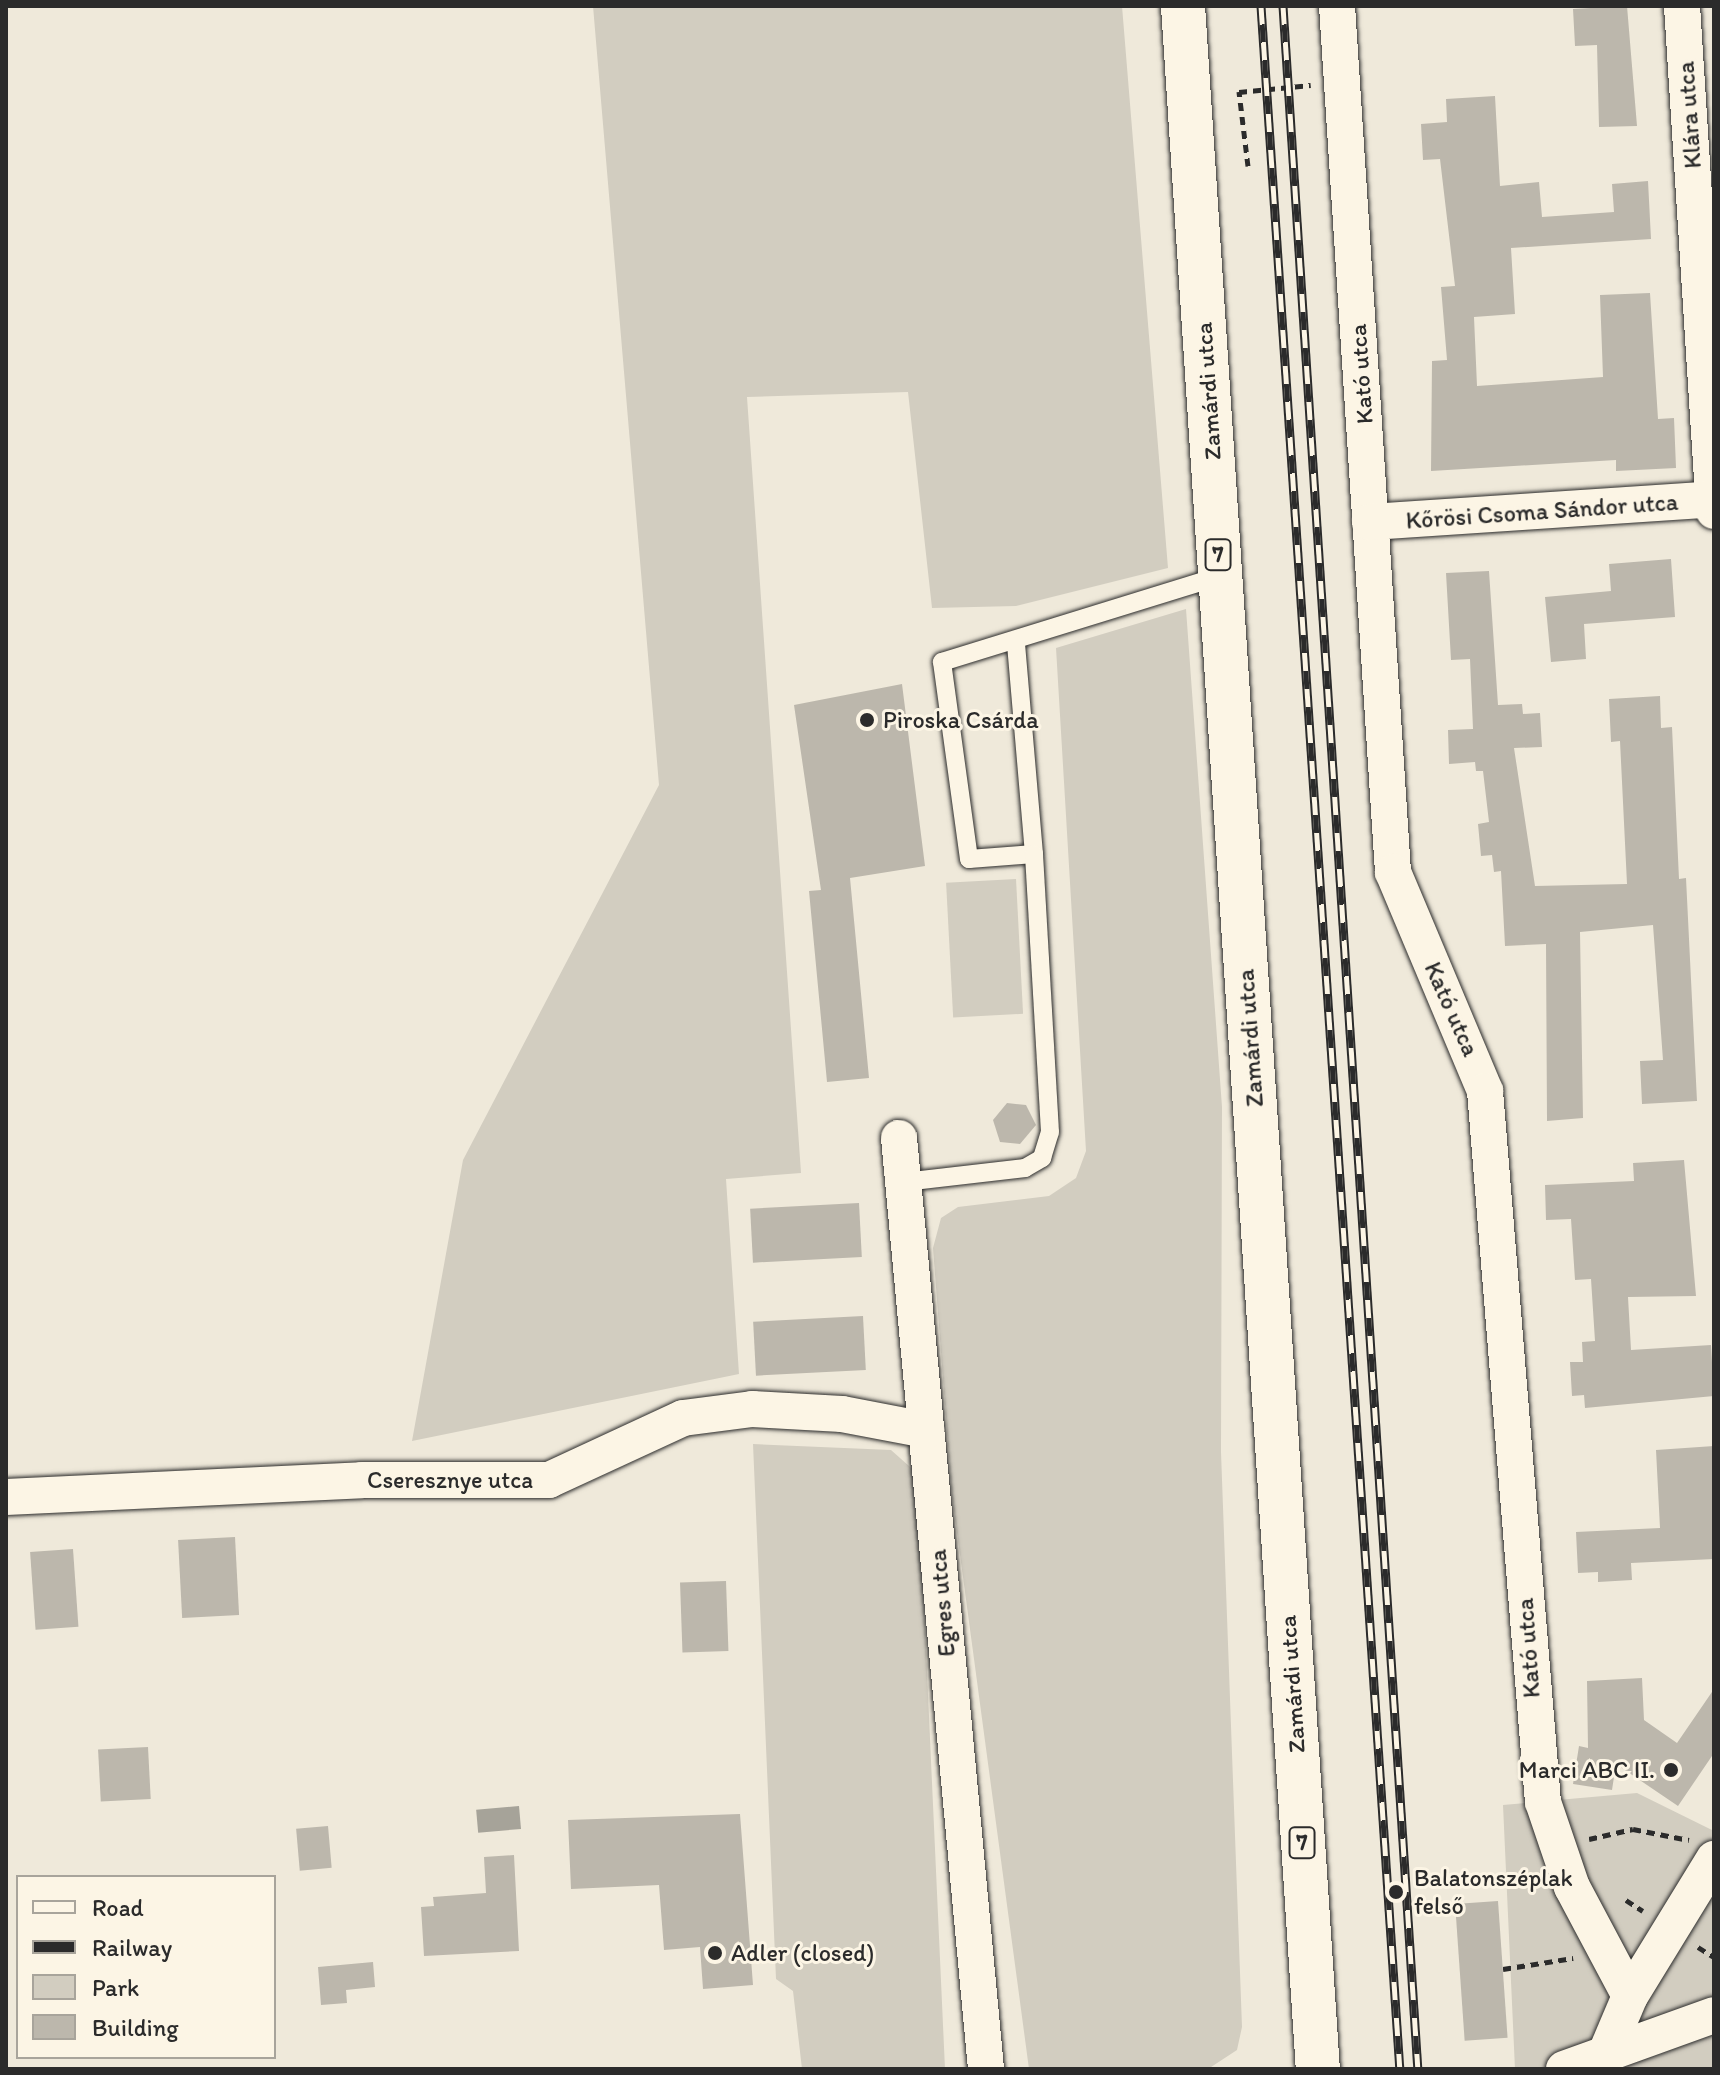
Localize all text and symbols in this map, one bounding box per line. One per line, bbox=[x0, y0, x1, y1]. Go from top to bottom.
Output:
street label: Klára utca bbox=[1671, 61, 1707, 169]
street label: Zamárdi utca bbox=[1189, 321, 1227, 461]
street label: Kató utca bbox=[1343, 323, 1379, 425]
street label: Kőrösi Csoma Sándor utca bbox=[1406, 487, 1678, 535]
road number: 7 bbox=[1204, 537, 1232, 573]
place label: Piroska Csárda bbox=[883, 706, 1039, 734]
marker: Piroska Csárda bbox=[858, 711, 876, 729]
street label: Kató utca bbox=[1419, 958, 1485, 1060]
street label: Zamárdi utca bbox=[1231, 968, 1269, 1108]
street label: Cseresznye utca bbox=[367, 1466, 533, 1494]
street label: Egres utca bbox=[923, 1548, 961, 1658]
street label: Kató utca bbox=[1510, 1597, 1546, 1699]
street label: Zamárdi utca bbox=[1273, 1614, 1311, 1754]
place label: Marci ABC II. bbox=[1519, 1756, 1655, 1784]
marker: Marci ABC II. bbox=[1662, 1761, 1680, 1779]
road number: 7 bbox=[1288, 1825, 1316, 1861]
place label: Balatonszéplak felső bbox=[1414, 1864, 1573, 1920]
legend bbox=[16, 1875, 276, 2059]
marker: Balatonszéplak felső bbox=[1385, 1881, 1407, 1903]
text: Road bbox=[92, 1893, 144, 1922]
text: Railway bbox=[92, 1933, 172, 1962]
place label: Adler (closed) bbox=[731, 1939, 874, 1967]
marker: Adler (closed) bbox=[706, 1944, 724, 1962]
text: Park bbox=[92, 1973, 139, 2002]
text: Building bbox=[92, 2013, 179, 2042]

